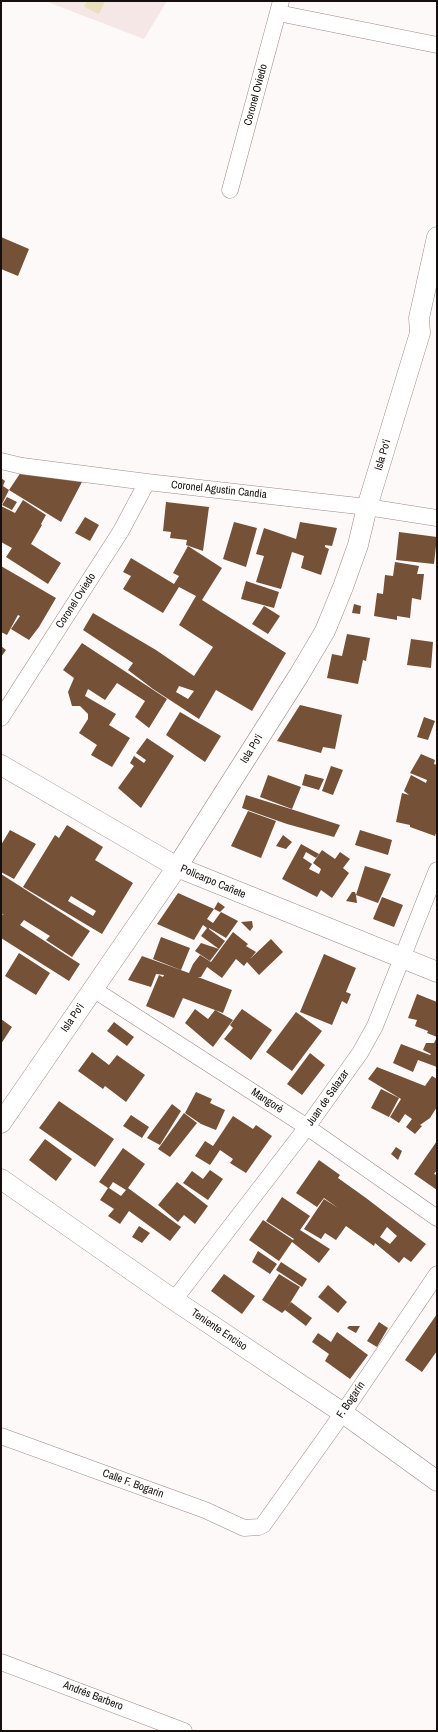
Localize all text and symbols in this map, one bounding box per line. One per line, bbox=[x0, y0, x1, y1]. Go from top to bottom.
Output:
street label: Coronel Oviedo bbox=[241, 63, 271, 127]
street label: Isla Po'i bbox=[372, 438, 394, 472]
street label: Coronel Agustin Candia bbox=[170, 478, 268, 502]
street label: Coronel Oviedo bbox=[53, 571, 99, 631]
street label: Isla Po'i bbox=[238, 732, 266, 766]
street label: Policarpo Cañete bbox=[178, 862, 248, 902]
street label: Isla Po'i bbox=[58, 1001, 88, 1035]
street label: Juan de Salazar bbox=[304, 1068, 352, 1128]
street label: Mangoré bbox=[248, 1086, 286, 1116]
street label: Teniente Enciso bbox=[188, 1306, 250, 1354]
street label: F. Bogarín bbox=[334, 1379, 368, 1421]
street label: Calle F. Bogarin bbox=[101, 1467, 165, 1501]
street label: Andrés Barbero bbox=[61, 1679, 125, 1713]

